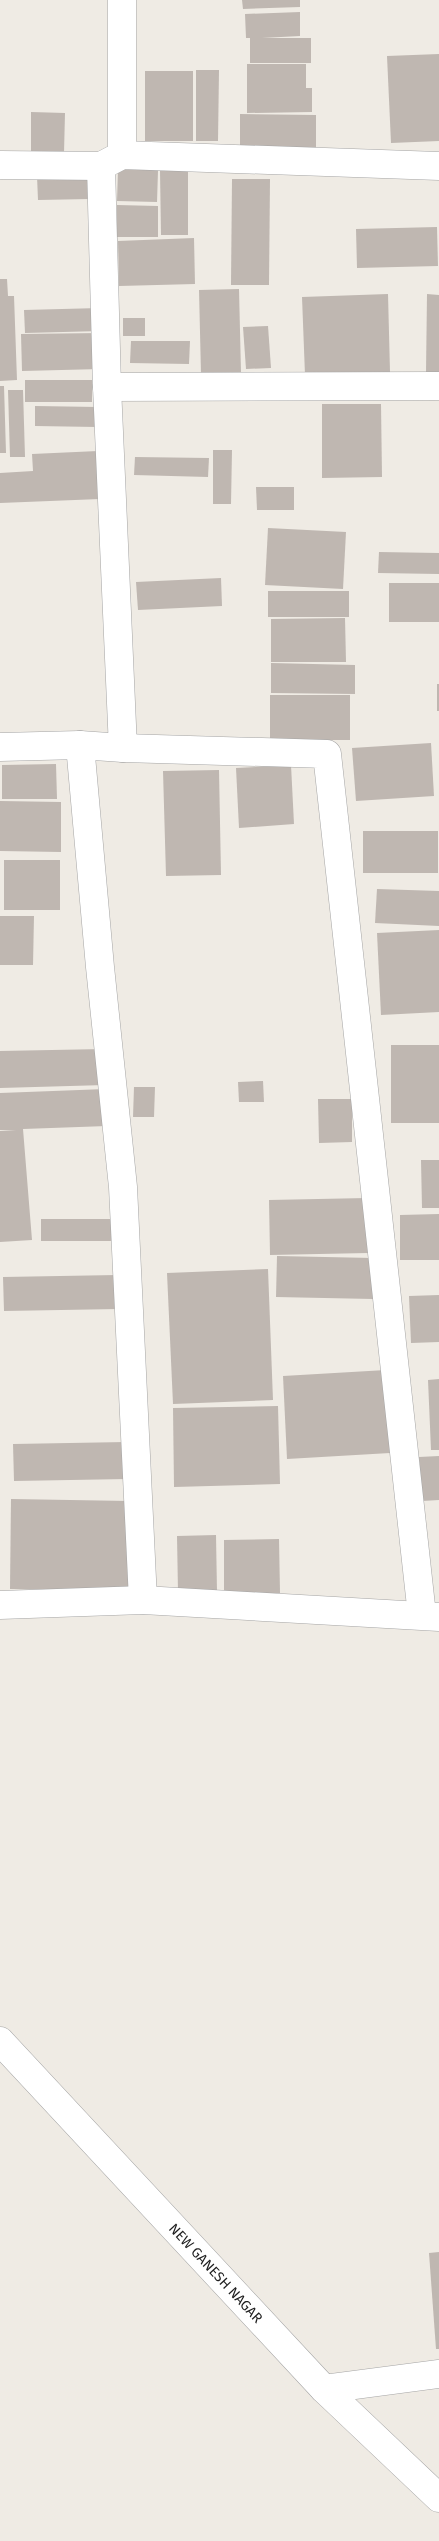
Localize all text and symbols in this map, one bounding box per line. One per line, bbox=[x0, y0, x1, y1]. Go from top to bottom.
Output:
street label: NEW GANESH NAGAR bbox=[165, 2220, 266, 2327]

